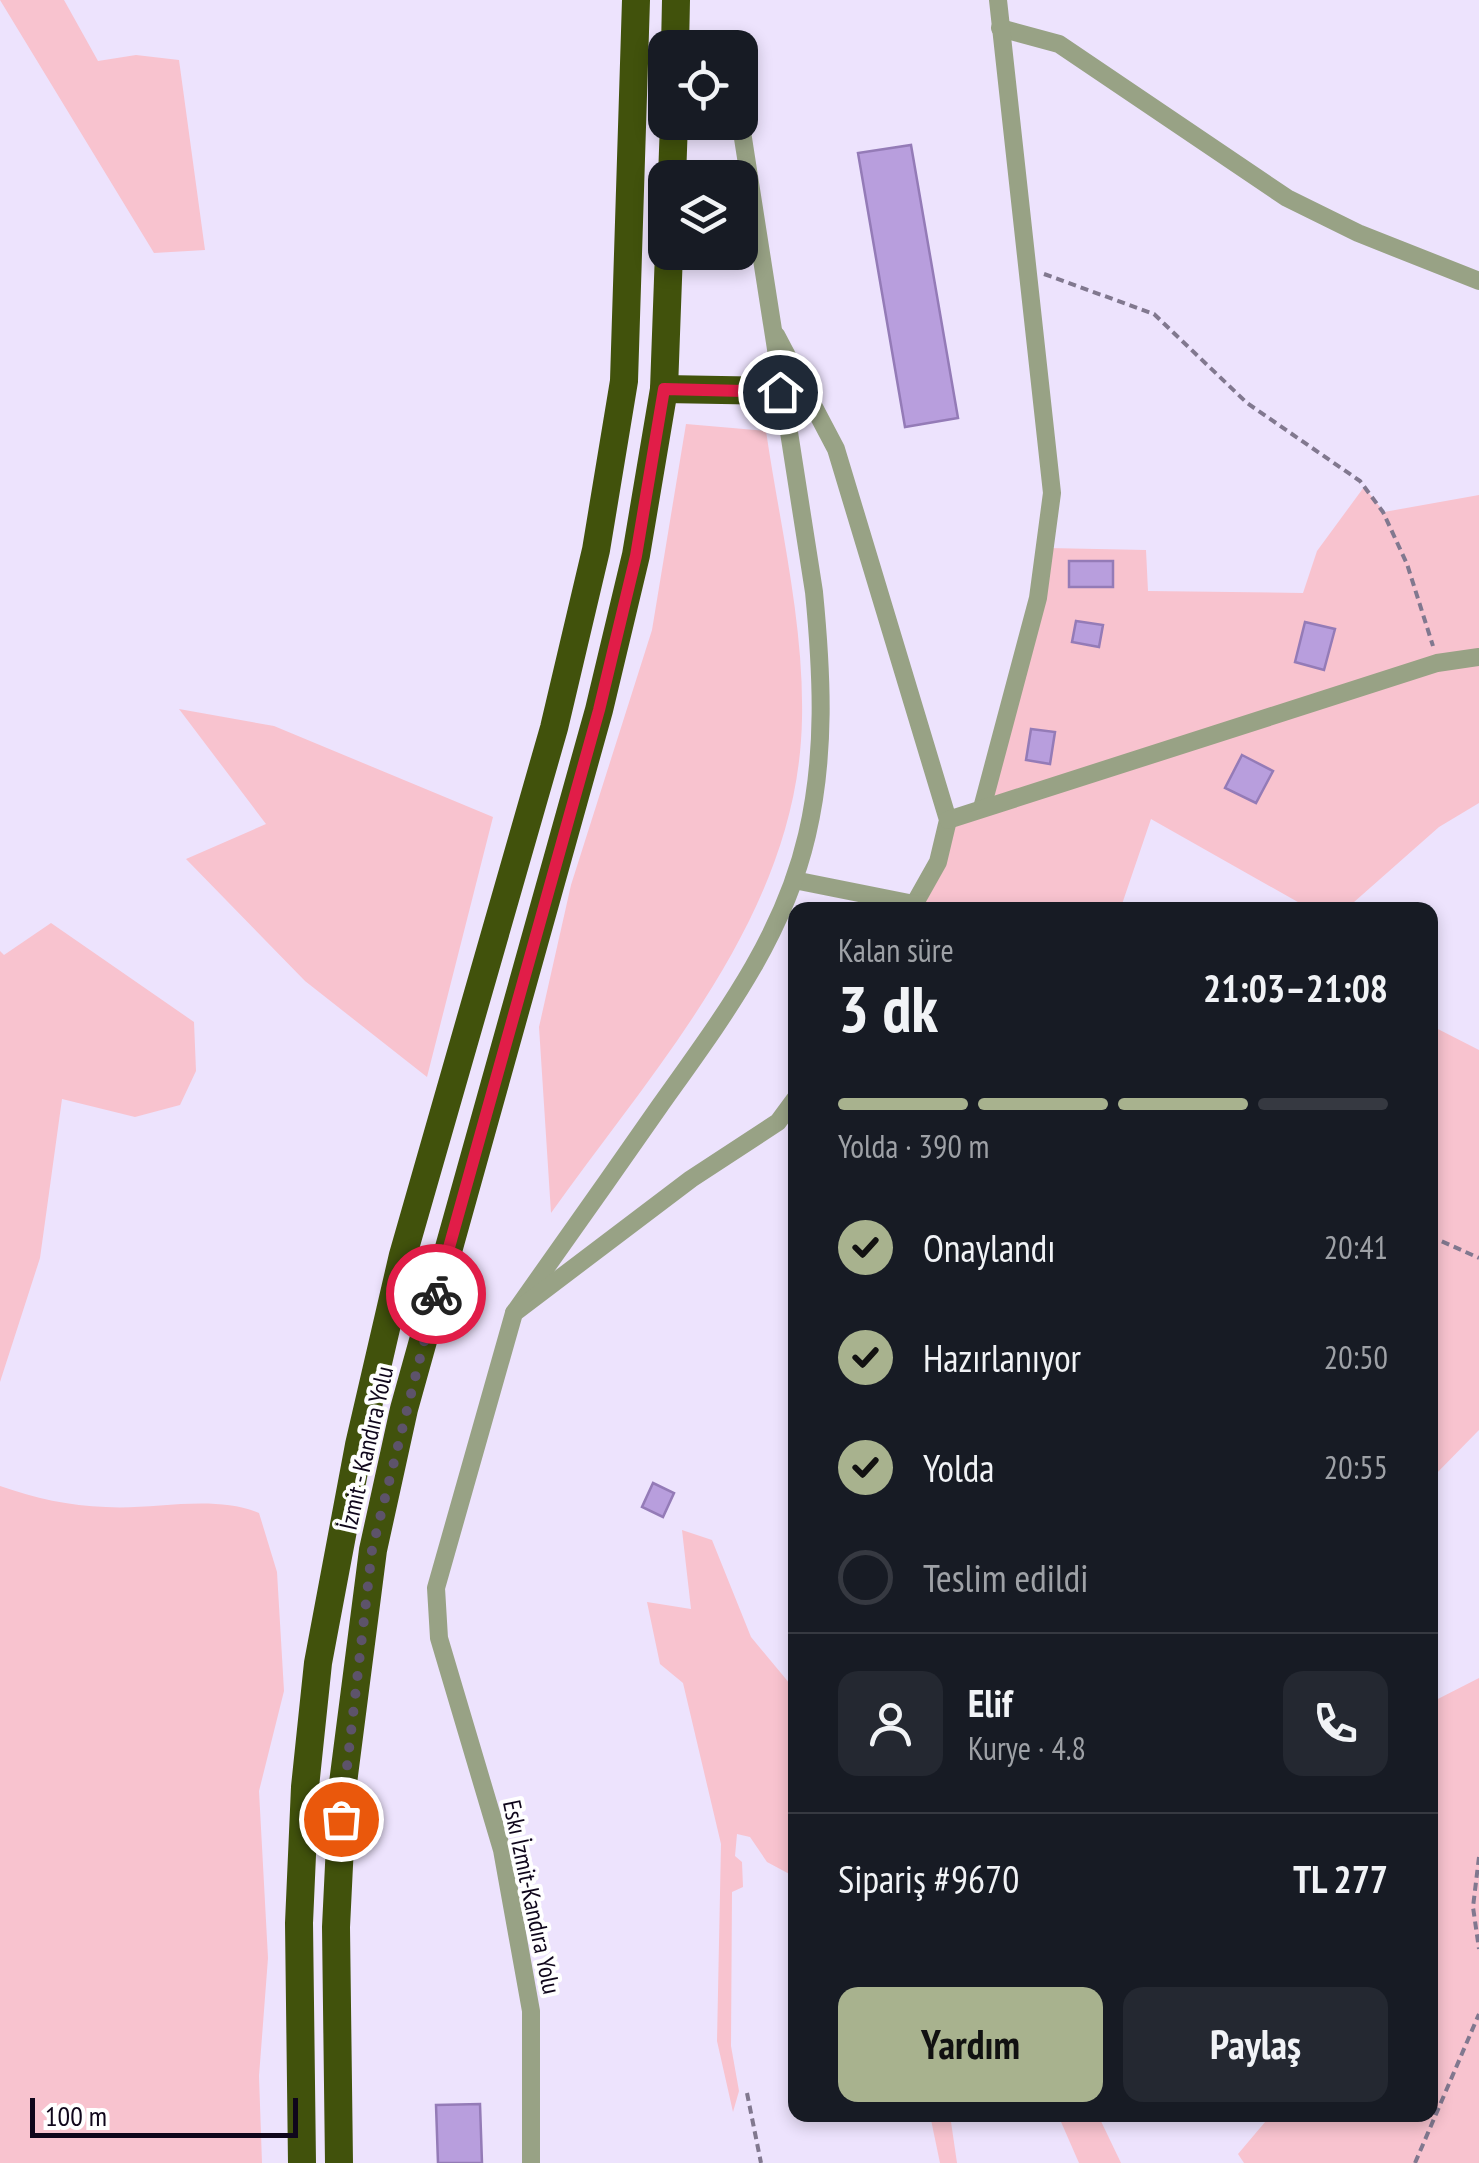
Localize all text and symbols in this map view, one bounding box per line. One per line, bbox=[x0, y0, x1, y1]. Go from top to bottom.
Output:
map controls bbox=[648, 30, 758, 270]
button: locate bbox=[648, 30, 758, 140]
button: layers bbox=[648, 160, 758, 270]
pin bbox=[738, 350, 823, 435]
icon: home bbox=[753, 365, 808, 420]
text: Kalan süre bbox=[838, 929, 954, 971]
text: 21:03–21:08 bbox=[1203, 963, 1388, 1012]
text: 3 dk bbox=[838, 966, 938, 1050]
text: Yolda · 390 m bbox=[838, 1125, 989, 1167]
icon: check bbox=[838, 1220, 893, 1275]
text: Onaylandı bbox=[923, 1223, 1055, 1272]
text: 20:41 bbox=[1324, 1226, 1388, 1268]
courier bbox=[386, 1244, 486, 1344]
icon: bike bbox=[409, 1267, 464, 1322]
icon: check bbox=[838, 1330, 893, 1385]
text: Hazırlanıyor bbox=[923, 1333, 1081, 1382]
text: 20:50 bbox=[1324, 1336, 1388, 1378]
street label: İzmit - Kandıra Yolu bbox=[332, 1363, 400, 1533]
icon: check bbox=[838, 1440, 893, 1495]
text: Yolda bbox=[923, 1443, 994, 1492]
text: 20:55 bbox=[1324, 1446, 1388, 1488]
text: Teslim edildi bbox=[923, 1553, 1088, 1602]
button: person bbox=[838, 1671, 943, 1776]
button: phone bbox=[1283, 1671, 1388, 1776]
text: Elif bbox=[968, 1678, 1012, 1727]
text: Kurye · 4.8 bbox=[968, 1727, 1086, 1769]
pin bbox=[299, 1777, 384, 1862]
icon: bag bbox=[314, 1792, 369, 1847]
street label: Eskı İzmit-Kandıra Yolu bbox=[496, 1797, 568, 1997]
text: Sipariş #9670 bbox=[838, 1854, 1019, 1903]
text: TL 277 bbox=[1293, 1854, 1388, 1903]
button: Yardım bbox=[838, 1987, 1103, 2102]
button: Paylaş bbox=[1123, 1987, 1388, 2102]
scale bar bbox=[30, 2093, 298, 2138]
text: 100 m bbox=[45, 2097, 107, 2134]

